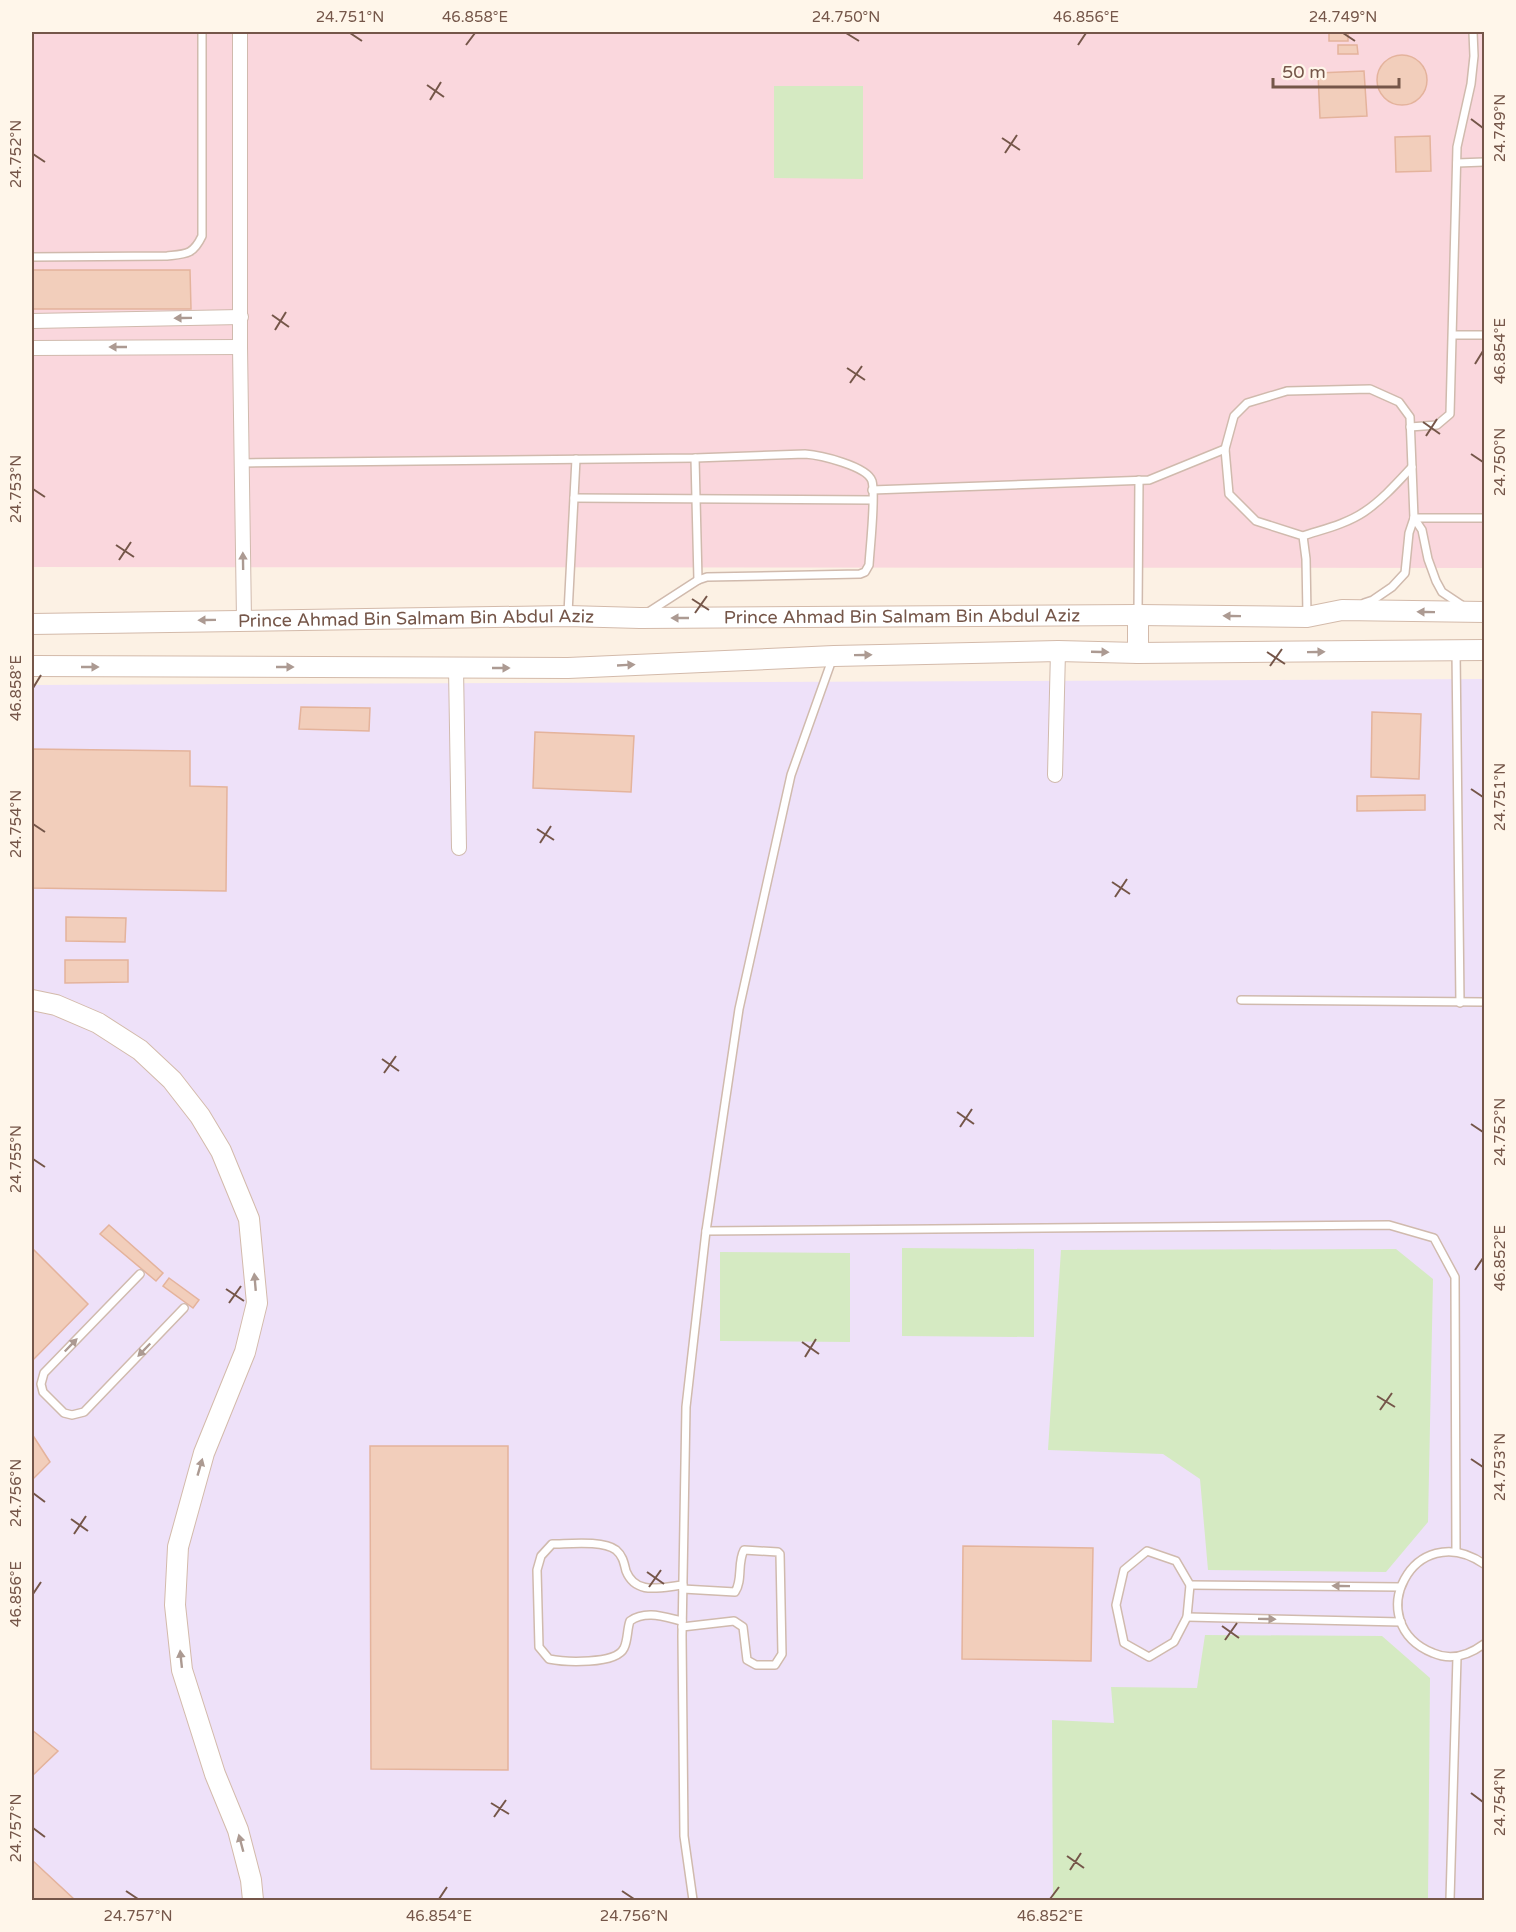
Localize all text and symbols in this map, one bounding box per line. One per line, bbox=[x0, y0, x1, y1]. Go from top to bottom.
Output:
text: 24.751°N bbox=[316, 8, 384, 26]
text: 46.858°E bbox=[442, 8, 508, 26]
text: 24.750°N bbox=[812, 8, 880, 26]
text: 46.856°E bbox=[1053, 8, 1119, 26]
text: 24.749°N bbox=[1309, 8, 1377, 26]
scale bar bbox=[1273, 51, 1399, 89]
text: 50 m bbox=[1282, 61, 1326, 83]
text: 24.749°N bbox=[1491, 94, 1509, 162]
text: 24.752°N bbox=[7, 120, 25, 188]
one-way arrow bbox=[173, 313, 192, 323]
text: 46.854°E bbox=[1491, 318, 1509, 384]
one-way arrow bbox=[109, 342, 128, 352]
text: 24.750°N bbox=[1491, 428, 1509, 496]
text: 24.753°N bbox=[7, 455, 25, 523]
one-way arrow bbox=[238, 552, 248, 571]
street label: Prince Ahmad Bin Salmam Bin Abdul Aziz bbox=[724, 604, 1080, 628]
street label: Prince Ahmad Bin Salmam Bin Abdul Aziz bbox=[238, 605, 594, 632]
one-way arrow bbox=[1417, 607, 1436, 616]
one-way arrow bbox=[1222, 611, 1241, 621]
one-way arrow bbox=[670, 613, 689, 623]
one-way arrow bbox=[198, 616, 217, 625]
one-way arrow bbox=[1091, 647, 1110, 657]
one-way arrow bbox=[1307, 647, 1326, 656]
one-way arrow bbox=[854, 650, 873, 660]
text: 46.858°E bbox=[7, 655, 25, 721]
one-way arrow bbox=[617, 661, 636, 670]
one-way arrow bbox=[80, 662, 99, 671]
one-way arrow bbox=[275, 662, 294, 672]
one-way arrow bbox=[491, 663, 510, 673]
text: 24.751°N bbox=[1491, 763, 1509, 831]
text: 24.754°N bbox=[7, 790, 25, 858]
text: 24.752°N bbox=[1491, 1098, 1509, 1166]
text: 24.755°N bbox=[7, 1125, 25, 1193]
text: 46.852°E bbox=[1491, 1225, 1509, 1291]
one-way arrow bbox=[250, 1272, 260, 1291]
one-way arrow bbox=[64, 1339, 78, 1353]
one-way arrow bbox=[137, 1342, 151, 1357]
text: 24.753°N bbox=[1491, 1433, 1509, 1501]
one-way arrow bbox=[196, 1458, 205, 1476]
text: 24.756°N bbox=[7, 1459, 25, 1527]
text: 46.856°E bbox=[7, 1561, 25, 1627]
one-way arrow bbox=[1332, 1581, 1351, 1591]
one-way arrow bbox=[1257, 1614, 1276, 1624]
one-way arrow bbox=[176, 1649, 186, 1668]
text: 24.754°N bbox=[1491, 1768, 1509, 1836]
text: 24.757°N bbox=[7, 1794, 25, 1862]
one-way arrow bbox=[236, 1834, 246, 1853]
text: 24.757°N bbox=[104, 1907, 172, 1925]
text: 46.854°E bbox=[406, 1907, 472, 1925]
text: 24.756°N bbox=[600, 1907, 668, 1925]
text: 46.852°E bbox=[1017, 1907, 1083, 1925]

